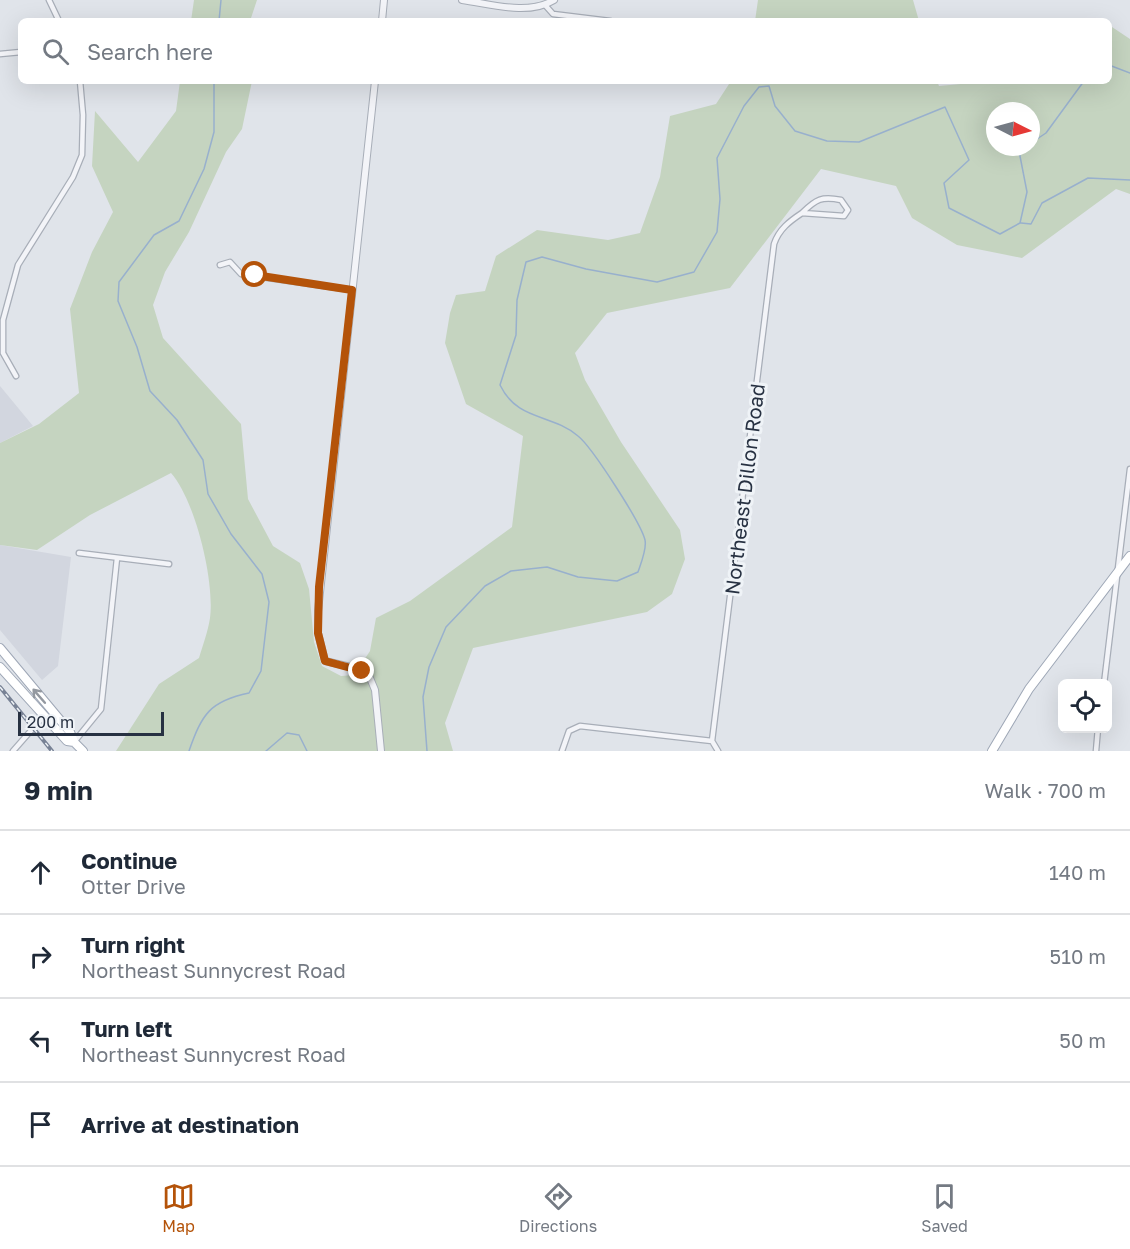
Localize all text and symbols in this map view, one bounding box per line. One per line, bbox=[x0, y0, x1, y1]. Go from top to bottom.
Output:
search box bbox=[18, 18, 1112, 84]
icon: search bbox=[39, 35, 72, 68]
text: Search here bbox=[87, 38, 213, 65]
north arrow bbox=[986, 102, 1040, 156]
route start bbox=[241, 261, 267, 287]
street label: Northeast Dillon Road bbox=[719, 382, 769, 596]
route end bbox=[348, 657, 374, 683]
map controls bbox=[1058, 679, 1112, 733]
button: locate bbox=[1058, 679, 1112, 733]
one-way arrow bbox=[33, 688, 46, 704]
scale bar bbox=[18, 709, 164, 736]
text: 200 m bbox=[27, 712, 74, 732]
text: 9 min bbox=[24, 775, 93, 806]
text: Walk · 700 m bbox=[985, 778, 1106, 802]
text: Continue bbox=[81, 847, 177, 874]
icon: ahead bbox=[24, 856, 57, 889]
text: 140 m bbox=[1049, 860, 1106, 884]
text: Otter Drive bbox=[81, 874, 186, 898]
text: Turn right bbox=[81, 931, 185, 958]
icon: right bbox=[24, 940, 57, 973]
text: 510 m bbox=[1050, 944, 1106, 968]
text: Northeast Sunnycrest Road bbox=[81, 958, 346, 982]
text: Turn left bbox=[81, 1015, 172, 1042]
icon: left bbox=[24, 1024, 57, 1057]
text: 50 m bbox=[1059, 1028, 1106, 1052]
text: Northeast Sunnycrest Road bbox=[81, 1042, 346, 1066]
icon: arrive bbox=[24, 1108, 57, 1141]
text: Arrive at destination bbox=[81, 1111, 299, 1138]
tab: Map bbox=[162, 1180, 195, 1236]
tab: Directions bbox=[519, 1180, 597, 1236]
tab: Saved bbox=[921, 1180, 968, 1236]

